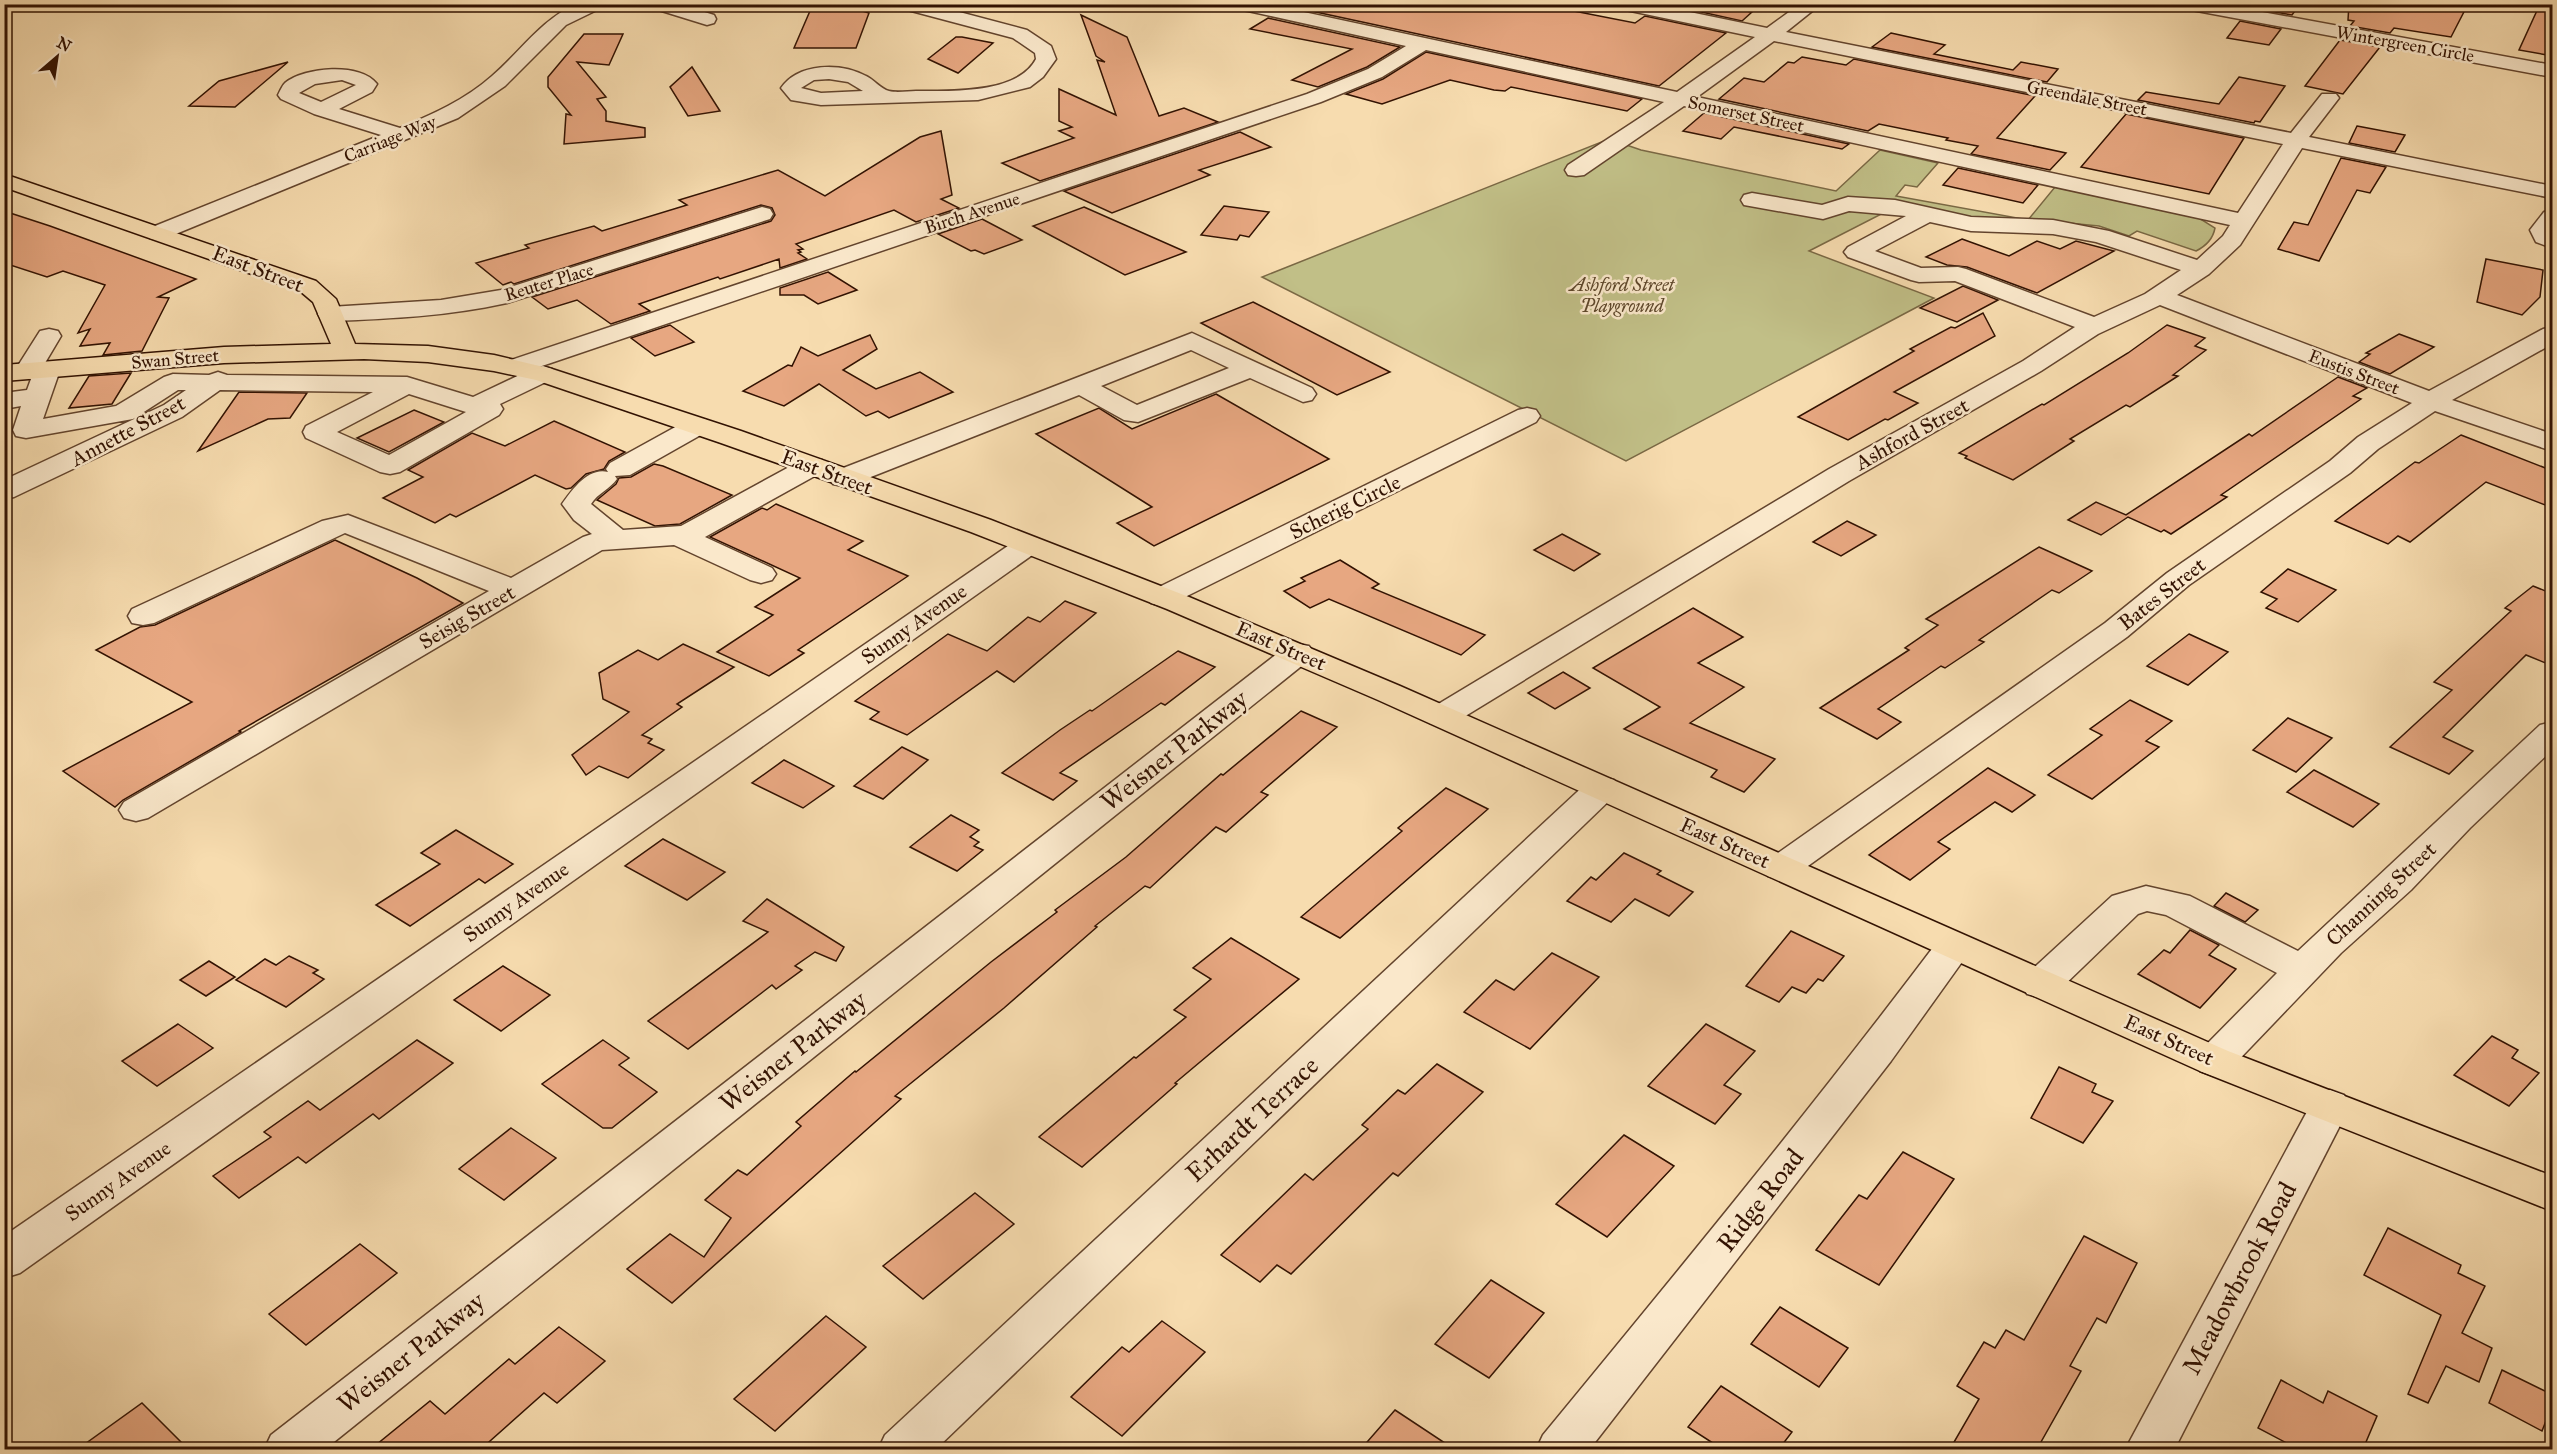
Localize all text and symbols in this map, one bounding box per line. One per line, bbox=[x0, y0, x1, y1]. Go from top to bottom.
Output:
street label: Wintergreen Circle bbox=[2334, 21, 2476, 68]
north arrow bbox=[27, 27, 87, 87]
text: N bbox=[53, 33, 75, 56]
street label: Greendale Street bbox=[2025, 76, 2150, 121]
street label: Somerset Street bbox=[1686, 91, 1807, 137]
street label: Carriage Way bbox=[341, 110, 440, 168]
street label: Birch Avenue bbox=[922, 187, 1022, 239]
street label: East Street bbox=[209, 240, 308, 298]
street label: Reuter Place bbox=[502, 258, 596, 306]
park label: Ashford Street Playground bbox=[1568, 274, 1676, 317]
street label: Swan Street bbox=[130, 344, 220, 374]
street label: Eustis Street bbox=[2305, 345, 2403, 400]
street label: Annette Street bbox=[65, 390, 190, 473]
street label: Ashford Street bbox=[1850, 392, 1974, 476]
street label: East Street bbox=[778, 443, 877, 501]
street label: Scherig Circle bbox=[1285, 469, 1405, 545]
street label: Bates Street bbox=[2113, 552, 2211, 636]
street label: Sunny Avenue bbox=[856, 578, 972, 670]
street label: Seisig Street bbox=[414, 579, 520, 655]
street label: East Street bbox=[1232, 615, 1331, 677]
street label: Weisner Parkway bbox=[1094, 682, 1255, 817]
street label: East Street bbox=[1676, 812, 1775, 875]
street label: Channing Street bbox=[2320, 836, 2442, 952]
street label: Sunny Avenue bbox=[458, 856, 574, 948]
street label: Weisner Parkway bbox=[713, 983, 874, 1118]
street label: East Street bbox=[2120, 1009, 2219, 1072]
street label: Erhardt Terrace bbox=[1179, 1049, 1325, 1189]
street label: Sunny Avenue bbox=[60, 1135, 176, 1227]
street label: Ridge Road bbox=[1710, 1142, 1810, 1258]
street label: Meadowbrook Road bbox=[2175, 1176, 2303, 1380]
street label: Weisner Parkway bbox=[331, 1284, 492, 1419]

